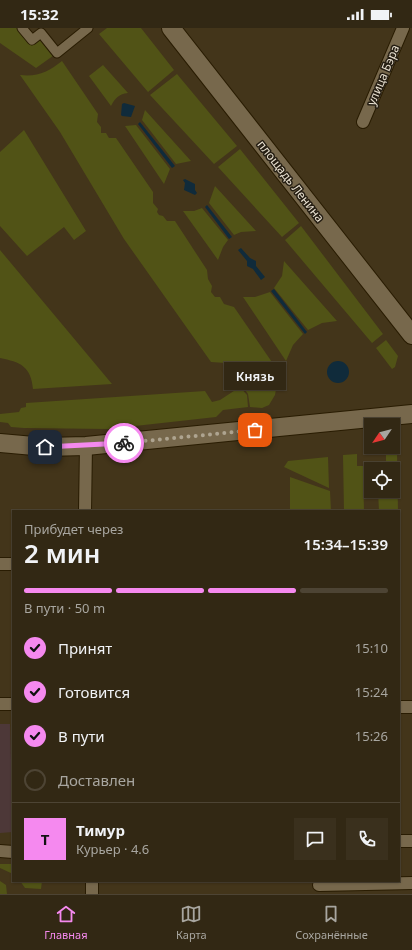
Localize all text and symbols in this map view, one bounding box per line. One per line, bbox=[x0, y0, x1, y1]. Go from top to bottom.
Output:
text: 15:32 bbox=[20, 4, 59, 24]
street label: улица Бэра bbox=[363, 42, 403, 108]
street label: площадь Ленина bbox=[254, 136, 328, 226]
callout: Князь bbox=[224, 362, 286, 390]
text: Князь bbox=[236, 367, 274, 385]
pin bbox=[238, 413, 272, 447]
north arrow bbox=[364, 418, 400, 454]
map controls bbox=[364, 418, 400, 498]
icon: bag bbox=[244, 419, 266, 441]
courier bbox=[104, 423, 144, 463]
pin bbox=[28, 430, 62, 464]
icon: bike bbox=[113, 432, 135, 454]
icon: home bbox=[34, 436, 56, 458]
button: locate bbox=[364, 462, 400, 498]
text: Прибудет через bbox=[24, 520, 123, 538]
text: 15:34–15:39 bbox=[304, 534, 388, 554]
text: 2 мин bbox=[24, 535, 100, 571]
text: В пути · 50 m bbox=[24, 599, 105, 617]
icon: check bbox=[24, 637, 46, 659]
text: Принят bbox=[58, 638, 112, 658]
text: 15:10 bbox=[355, 639, 388, 657]
icon: check bbox=[24, 681, 46, 703]
text: Готовится bbox=[58, 682, 130, 702]
text: 15:24 bbox=[355, 683, 388, 701]
icon: check bbox=[24, 725, 46, 747]
text: В пути bbox=[58, 726, 105, 746]
text: 15:26 bbox=[355, 727, 388, 745]
text: Доставлен bbox=[58, 770, 135, 790]
button: chat bbox=[294, 818, 336, 860]
button: phone bbox=[346, 818, 388, 860]
text: Тимур bbox=[76, 820, 125, 840]
text: Т bbox=[41, 829, 49, 849]
text: Курьер · 4.6 bbox=[76, 840, 149, 858]
tab: Главная bbox=[44, 903, 88, 942]
tab: Карта bbox=[176, 903, 207, 942]
tab: Сохранённые bbox=[295, 903, 368, 942]

